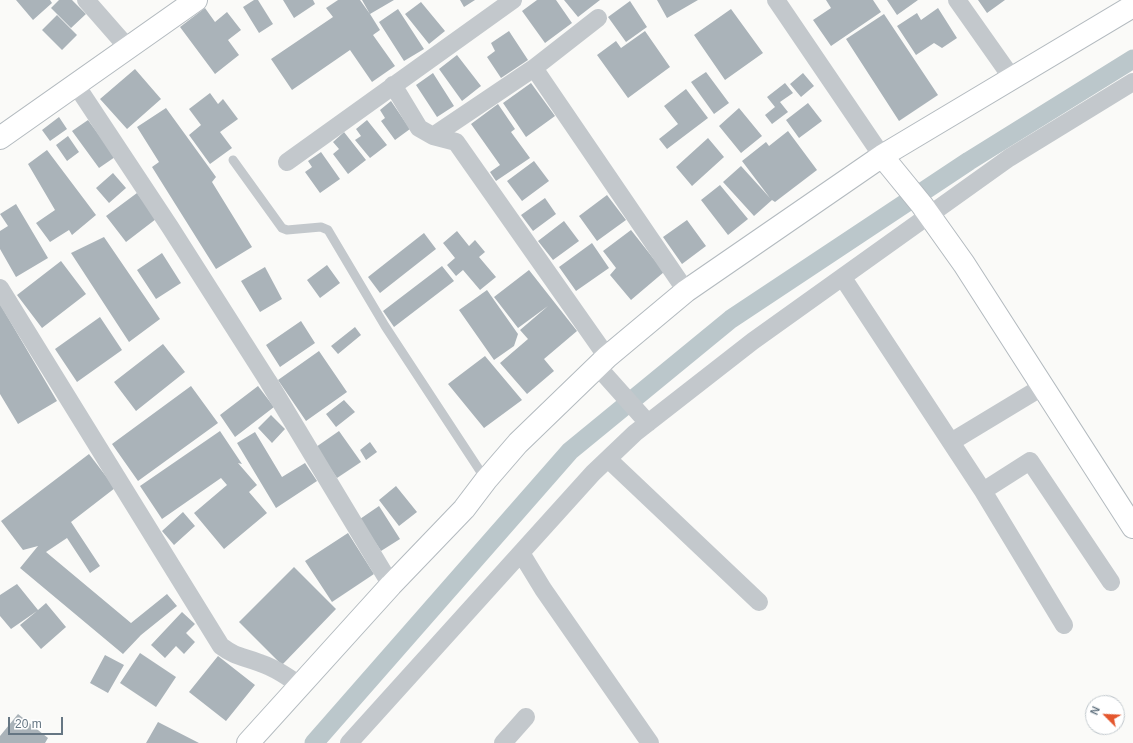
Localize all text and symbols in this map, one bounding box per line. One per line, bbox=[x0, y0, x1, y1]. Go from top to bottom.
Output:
north arrow bbox=[1085, 695, 1125, 735]
text: N bbox=[1088, 704, 1102, 717]
scale bar bbox=[10, 709, 65, 735]
text: 20 m bbox=[15, 717, 42, 731]

